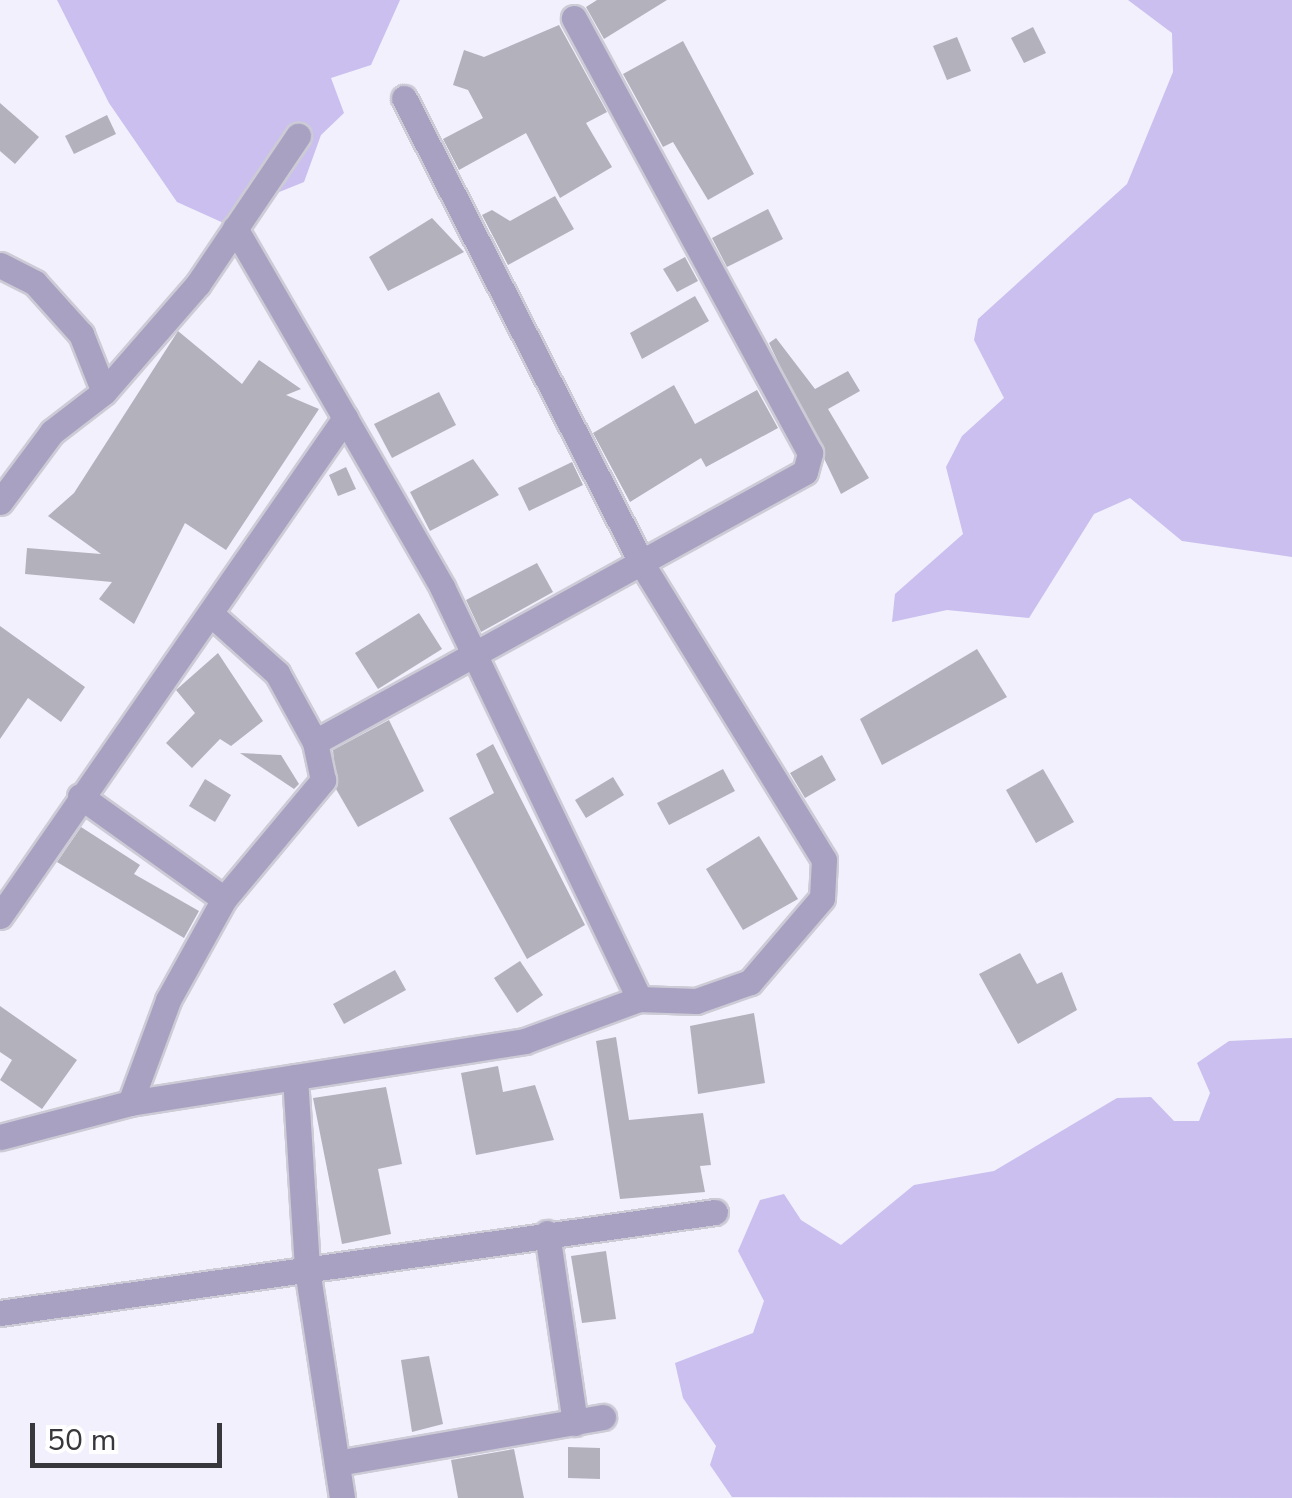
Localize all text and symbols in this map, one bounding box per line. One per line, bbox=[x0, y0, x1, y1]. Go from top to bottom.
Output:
scale bar bbox=[35, 1403, 228, 1465]
text: 50 m bbox=[47, 1420, 116, 1461]

